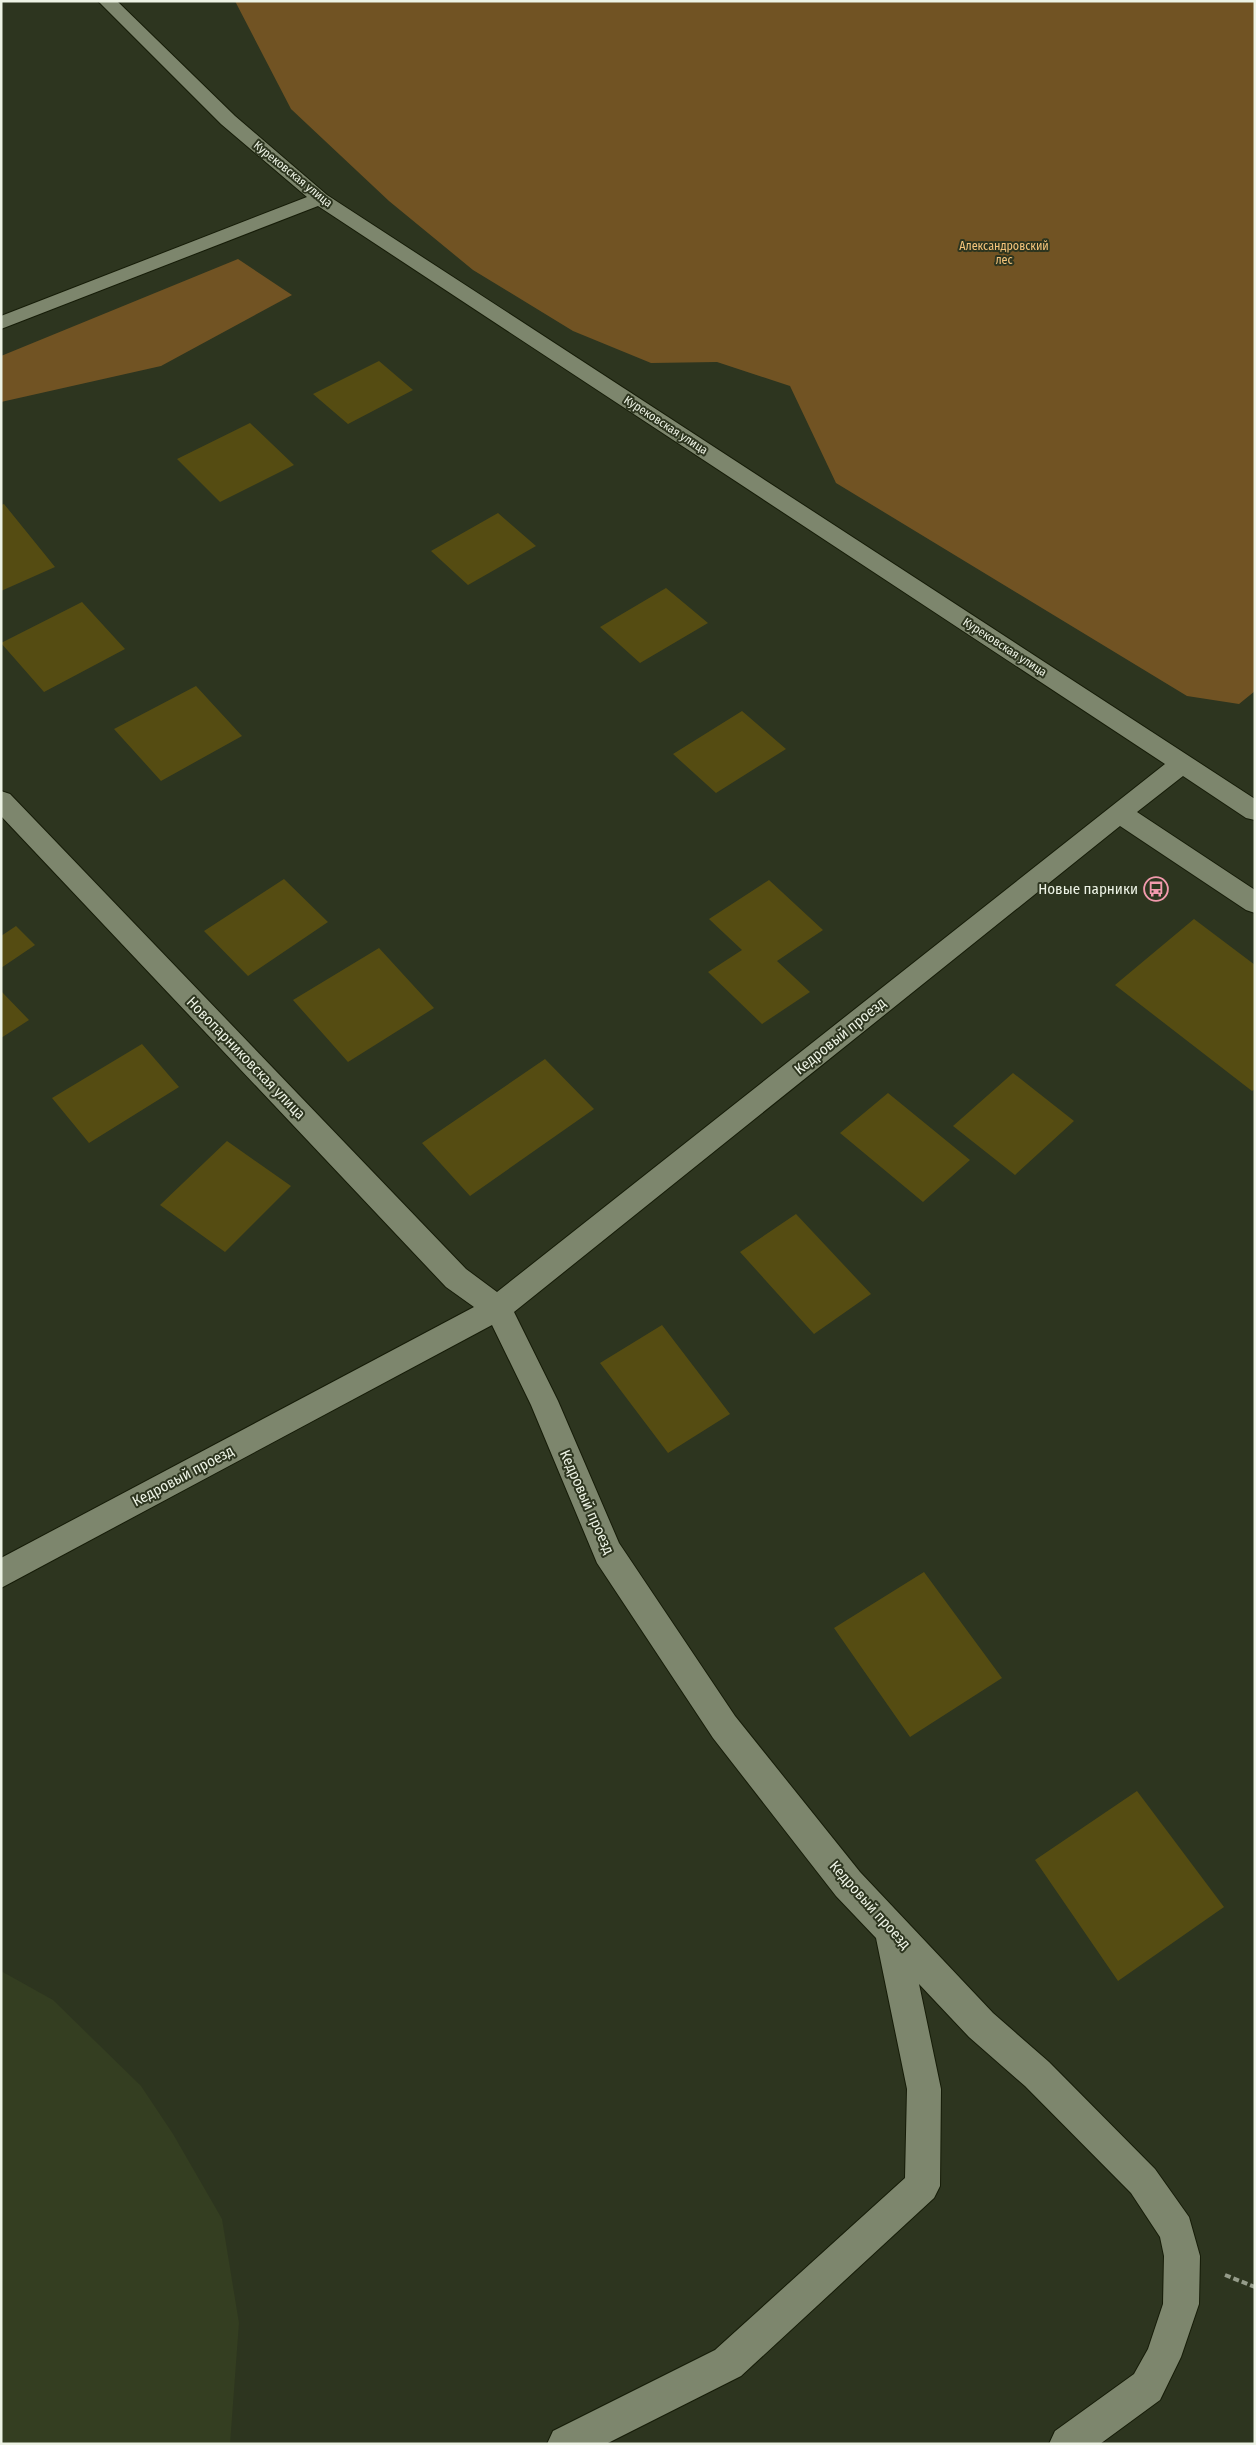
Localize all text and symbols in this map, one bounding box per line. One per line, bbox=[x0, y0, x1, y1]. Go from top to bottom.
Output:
street label: Курековская улица bbox=[251, 138, 335, 210]
park label: Александровский лес bbox=[959, 239, 1049, 267]
street label: Курековская улица bbox=[621, 393, 711, 457]
street label: Курековская улица bbox=[960, 615, 1050, 679]
bus stop icon: Новые парники bbox=[1143, 876, 1169, 902]
place label: Новые парники bbox=[1038, 880, 1138, 898]
street label: Новопарниковская улица bbox=[183, 993, 309, 1123]
street label: Кедровый проезд bbox=[791, 994, 889, 1078]
street label: Кедровый проезд bbox=[129, 1442, 237, 1510]
street label: Кедровый проезд bbox=[556, 1447, 618, 1557]
street label: Кедровый проезд bbox=[826, 1857, 914, 1953]

